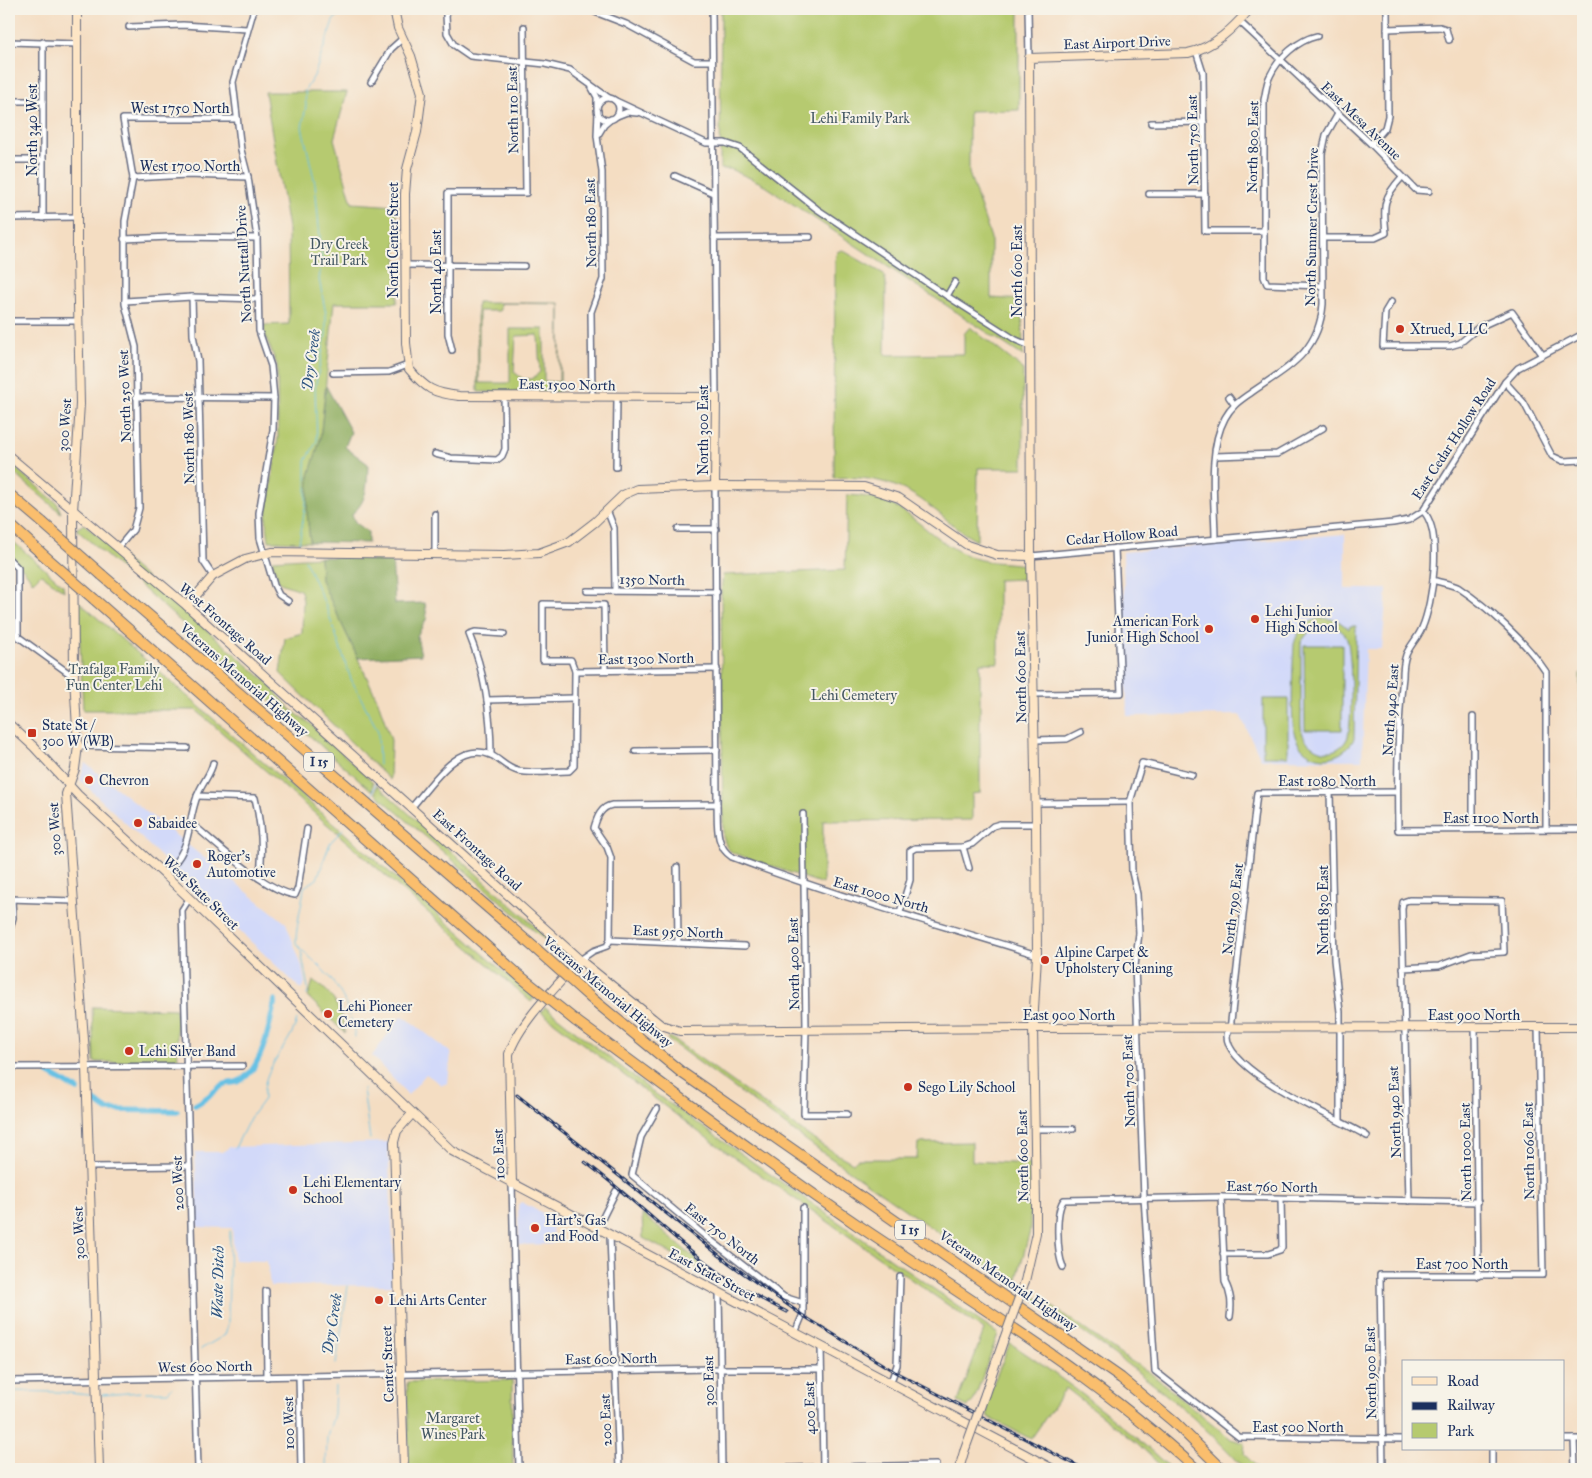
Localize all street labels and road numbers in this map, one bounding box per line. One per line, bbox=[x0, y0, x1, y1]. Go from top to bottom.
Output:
street label: East Airport Drive bbox=[1063, 33, 1171, 53]
street label: North 110 East bbox=[504, 66, 522, 154]
street label: East Mesa Avenue bbox=[1317, 78, 1405, 164]
street label: North 340 West bbox=[24, 83, 41, 176]
street label: North 750 East bbox=[1184, 94, 1202, 186]
street label: West 1750 North bbox=[130, 100, 230, 117]
street label: North 800 East bbox=[1244, 101, 1262, 193]
street label: North Summer Crest Drive bbox=[1302, 147, 1322, 307]
street label: West 1700 North bbox=[140, 158, 241, 175]
street label: North 180 East bbox=[582, 178, 600, 268]
street label: North Center Street bbox=[385, 182, 402, 298]
street label: North Nuttall Drive bbox=[232, 205, 256, 323]
street label: North 600 East bbox=[1009, 225, 1026, 317]
street label: North 40 East bbox=[428, 230, 445, 314]
street label: North 250 West bbox=[115, 349, 135, 443]
street label: East Cedar Hollow Road bbox=[1408, 375, 1500, 503]
street label: East 1500 North bbox=[518, 376, 616, 394]
street label: North 300 East bbox=[695, 385, 712, 475]
street label: North 180 West bbox=[180, 392, 198, 484]
street label: 300 West bbox=[55, 398, 75, 452]
street label: Cedar Hollow Road bbox=[1065, 523, 1179, 549]
street label: 1350 North bbox=[619, 571, 685, 589]
street label: West Frontage Road bbox=[176, 579, 274, 669]
street label: Veterans Memorial Highway bbox=[176, 619, 312, 741]
street label: North 600 East bbox=[1012, 631, 1030, 723]
street label: East 1300 North bbox=[598, 650, 694, 668]
street label: North 940 East bbox=[1379, 663, 1403, 757]
road number: I 15 bbox=[304, 752, 334, 772]
street label: East 1080 North bbox=[1278, 773, 1376, 790]
street label: 300 West bbox=[45, 802, 65, 856]
street label: East Frontage Road bbox=[429, 806, 525, 894]
street label: East 1100 North bbox=[1443, 810, 1539, 827]
street label: West State Street bbox=[159, 852, 243, 934]
street label: North 790 East bbox=[1219, 862, 1247, 956]
street label: North 830 East bbox=[1315, 865, 1332, 955]
street label: East 1000 North bbox=[831, 873, 931, 917]
street label: North 400 East bbox=[785, 917, 803, 1011]
street label: East 950 North bbox=[632, 922, 724, 942]
street label: Veterans Memorial Highway bbox=[539, 932, 677, 1052]
street label: East 900 North bbox=[1023, 1007, 1116, 1024]
street label: East 900 North bbox=[1428, 1007, 1521, 1024]
street label: North 700 East bbox=[1119, 1034, 1139, 1128]
street label: North 940 East bbox=[1385, 1066, 1405, 1158]
street label: North 1000 East bbox=[1457, 1102, 1475, 1201]
street label: North 1060 East bbox=[1520, 1102, 1538, 1200]
street label: North 600 East bbox=[1014, 1110, 1032, 1202]
street label: 100 East bbox=[490, 1128, 508, 1180]
street label: 200 West bbox=[169, 1155, 187, 1211]
street label: East 760 North bbox=[1226, 1178, 1318, 1196]
street label: East 750 North bbox=[681, 1199, 763, 1269]
street label: 300 West bbox=[70, 1206, 88, 1260]
road number: I 15 bbox=[895, 1220, 925, 1240]
street label: Veterans Memorial Highway bbox=[935, 1226, 1081, 1335]
street label: East State Street bbox=[665, 1245, 759, 1305]
street label: East 700 North bbox=[1416, 1256, 1508, 1273]
street label: Center Street bbox=[378, 1325, 398, 1403]
street label: North 900 East bbox=[1362, 1327, 1380, 1419]
street label: East 600 North bbox=[565, 1350, 657, 1368]
street label: 300 East bbox=[700, 1355, 718, 1407]
street label: West 600 North bbox=[157, 1358, 253, 1376]
street label: 400 East bbox=[801, 1381, 819, 1435]
street label: 200 East bbox=[597, 1394, 615, 1446]
street label: 100 West bbox=[280, 1396, 298, 1450]
street label: East 500 North bbox=[1252, 1419, 1344, 1436]

